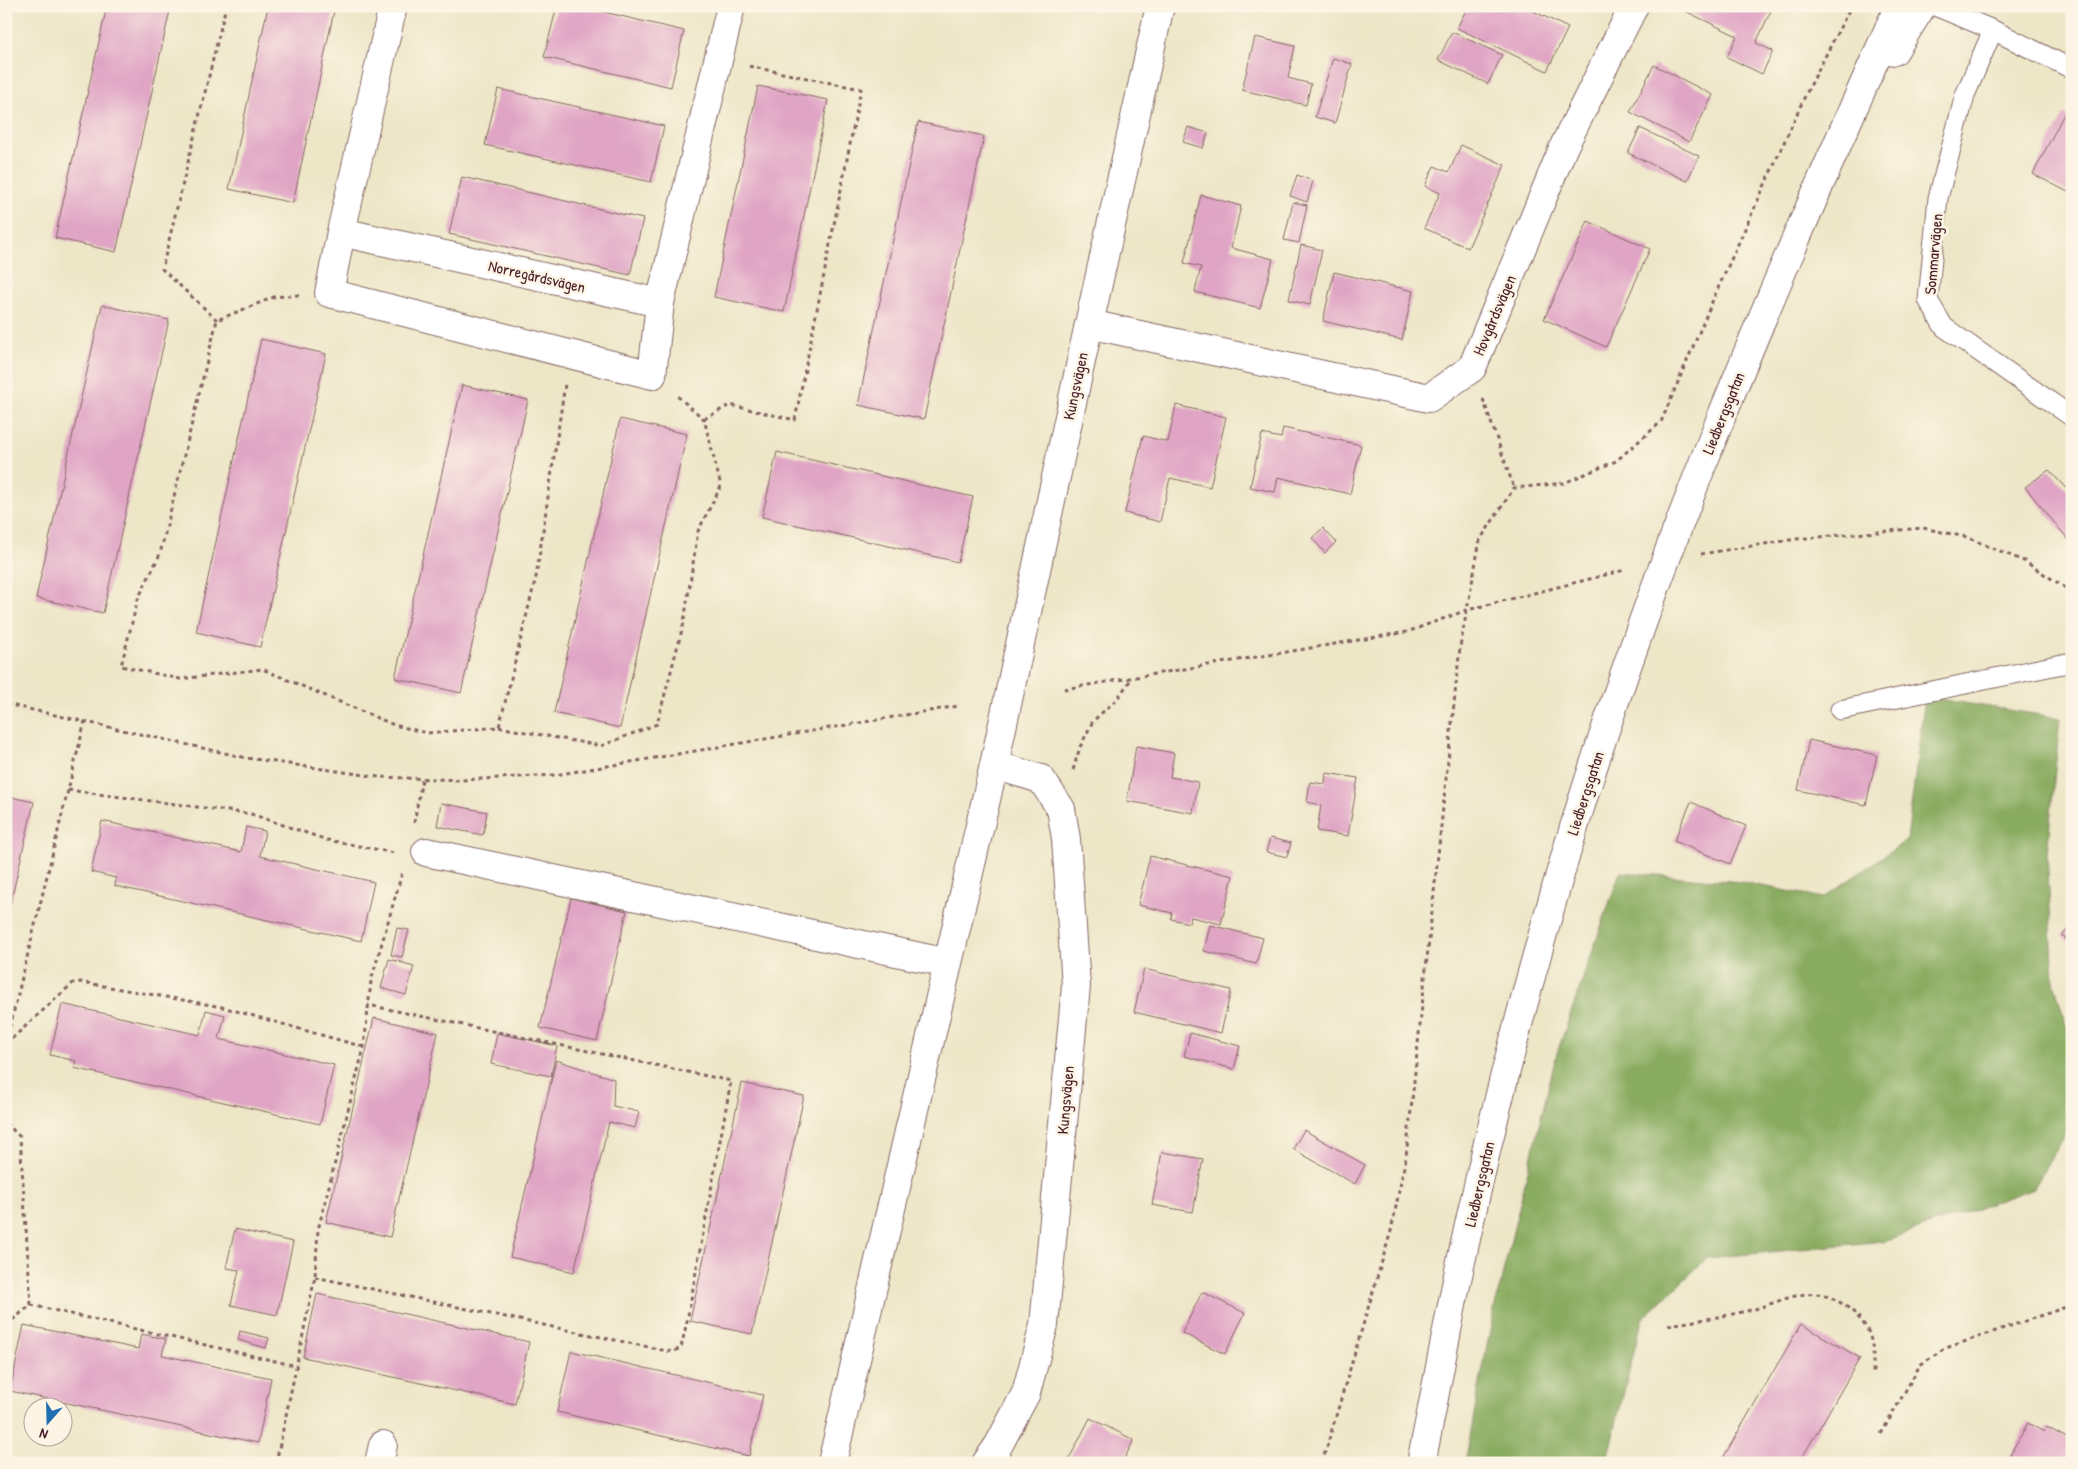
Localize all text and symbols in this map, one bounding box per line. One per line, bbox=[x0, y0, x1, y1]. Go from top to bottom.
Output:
street label: Sommarvägen bbox=[1918, 213, 1948, 295]
street label: Norregårdsvägen bbox=[486, 254, 588, 298]
street label: Hovgårdsvägen bbox=[1467, 271, 1521, 359]
street label: Kungsvägen bbox=[1057, 350, 1093, 422]
street label: Liedbergsgatan bbox=[1697, 369, 1749, 457]
street label: Liedbergsgatan bbox=[1561, 748, 1609, 838]
street label: Kungsvägen bbox=[1051, 1065, 1079, 1135]
street label: Liedbergsgatan bbox=[1459, 1139, 1499, 1229]
north arrow bbox=[22, 1396, 72, 1446]
text: N bbox=[36, 1424, 50, 1445]

